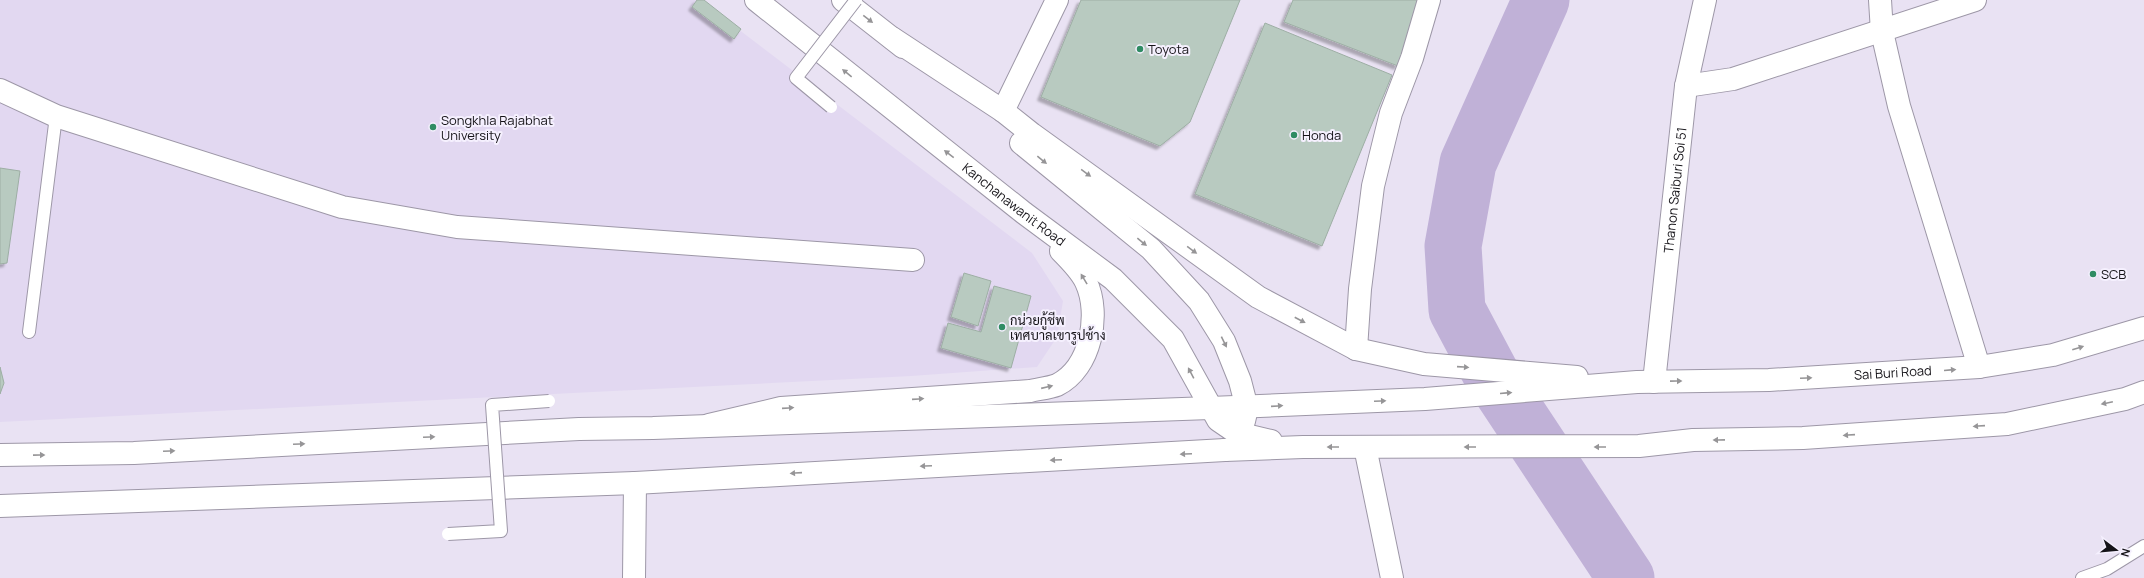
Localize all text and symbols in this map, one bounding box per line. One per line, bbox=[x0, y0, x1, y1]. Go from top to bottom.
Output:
one-way arrow bbox=[862, 15, 873, 23]
place label: Toyota bbox=[1148, 40, 1189, 58]
marker: Toyota bbox=[1135, 44, 1145, 54]
one-way arrow bbox=[842, 69, 853, 77]
place label: Songkhla Rajabhat University bbox=[441, 111, 553, 144]
marker: Songkhla Rajabhat University bbox=[428, 122, 438, 132]
place label: Honda bbox=[1302, 126, 1341, 144]
street label: Thanon Saiburi Soi 51 bbox=[1659, 126, 1690, 254]
marker: Honda bbox=[1289, 130, 1299, 140]
one-way arrow bbox=[943, 150, 954, 158]
one-way arrow bbox=[1036, 156, 1047, 165]
street label: Kanchanawanit Road bbox=[959, 159, 1069, 250]
one-way arrow bbox=[1081, 169, 1091, 177]
one-way arrow bbox=[1137, 238, 1148, 247]
one-way arrow bbox=[1186, 245, 1197, 254]
place label: SCB bbox=[2101, 265, 2126, 283]
marker: SCB bbox=[2088, 269, 2098, 279]
one-way arrow bbox=[1080, 273, 1087, 285]
place label: กน่วยกู้ชีพ เทศบาลเขารูปช้าง bbox=[1010, 311, 1106, 345]
one-way arrow bbox=[1295, 317, 1306, 323]
marker: กน่วยกู้ชีพ เทศบาลเขารูปช้าง bbox=[997, 322, 1007, 332]
one-way arrow bbox=[1221, 337, 1227, 348]
one-way arrow bbox=[2072, 345, 2084, 351]
street label: Sai Buri Road bbox=[1853, 361, 1932, 384]
one-way arrow bbox=[1457, 364, 1469, 371]
one-way arrow bbox=[1944, 366, 1956, 373]
one-way arrow bbox=[1188, 368, 1195, 379]
one-way arrow bbox=[1800, 375, 1812, 382]
one-way arrow bbox=[1670, 378, 1683, 384]
one-way arrow bbox=[1041, 384, 1053, 390]
one-way arrow bbox=[1500, 389, 1512, 396]
one-way arrow bbox=[912, 395, 924, 402]
one-way arrow bbox=[1374, 397, 1386, 404]
one-way arrow bbox=[2100, 400, 2113, 406]
one-way arrow bbox=[1271, 402, 1283, 409]
one-way arrow bbox=[782, 404, 794, 411]
one-way arrow bbox=[1973, 423, 1985, 430]
one-way arrow bbox=[1843, 432, 1855, 439]
one-way arrow bbox=[423, 434, 436, 440]
one-way arrow bbox=[1712, 437, 1725, 443]
one-way arrow bbox=[293, 441, 306, 447]
one-way arrow bbox=[1326, 444, 1339, 450]
one-way arrow bbox=[1463, 444, 1476, 450]
one-way arrow bbox=[1593, 444, 1606, 450]
one-way arrow bbox=[163, 448, 176, 454]
one-way arrow bbox=[1180, 450, 1192, 457]
one-way arrow bbox=[33, 451, 45, 458]
one-way arrow bbox=[1049, 457, 1062, 463]
one-way arrow bbox=[919, 463, 932, 469]
one-way arrow bbox=[790, 469, 802, 476]
north arrow bbox=[2096, 530, 2136, 570]
text: N bbox=[2118, 547, 2134, 559]

